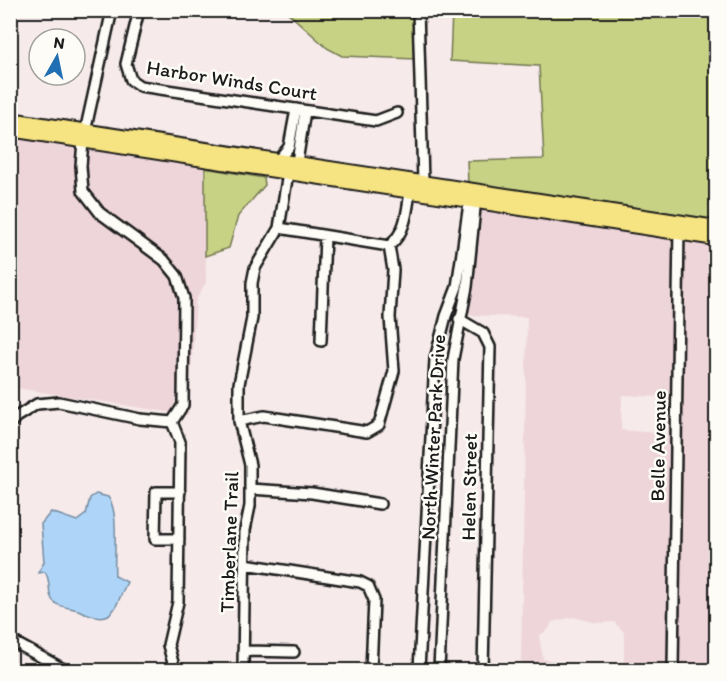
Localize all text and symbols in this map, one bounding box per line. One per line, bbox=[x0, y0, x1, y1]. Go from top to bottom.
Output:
north arrow bbox=[27, 27, 87, 87]
text: N bbox=[52, 32, 66, 53]
street label: Harbor Winds Court bbox=[145, 55, 319, 105]
street label: North Winter Park Drive bbox=[416, 334, 450, 540]
street label: Belle Avenue bbox=[645, 390, 671, 502]
street label: Helen Street bbox=[456, 433, 482, 541]
street label: Timberlane Trail bbox=[215, 471, 243, 613]

